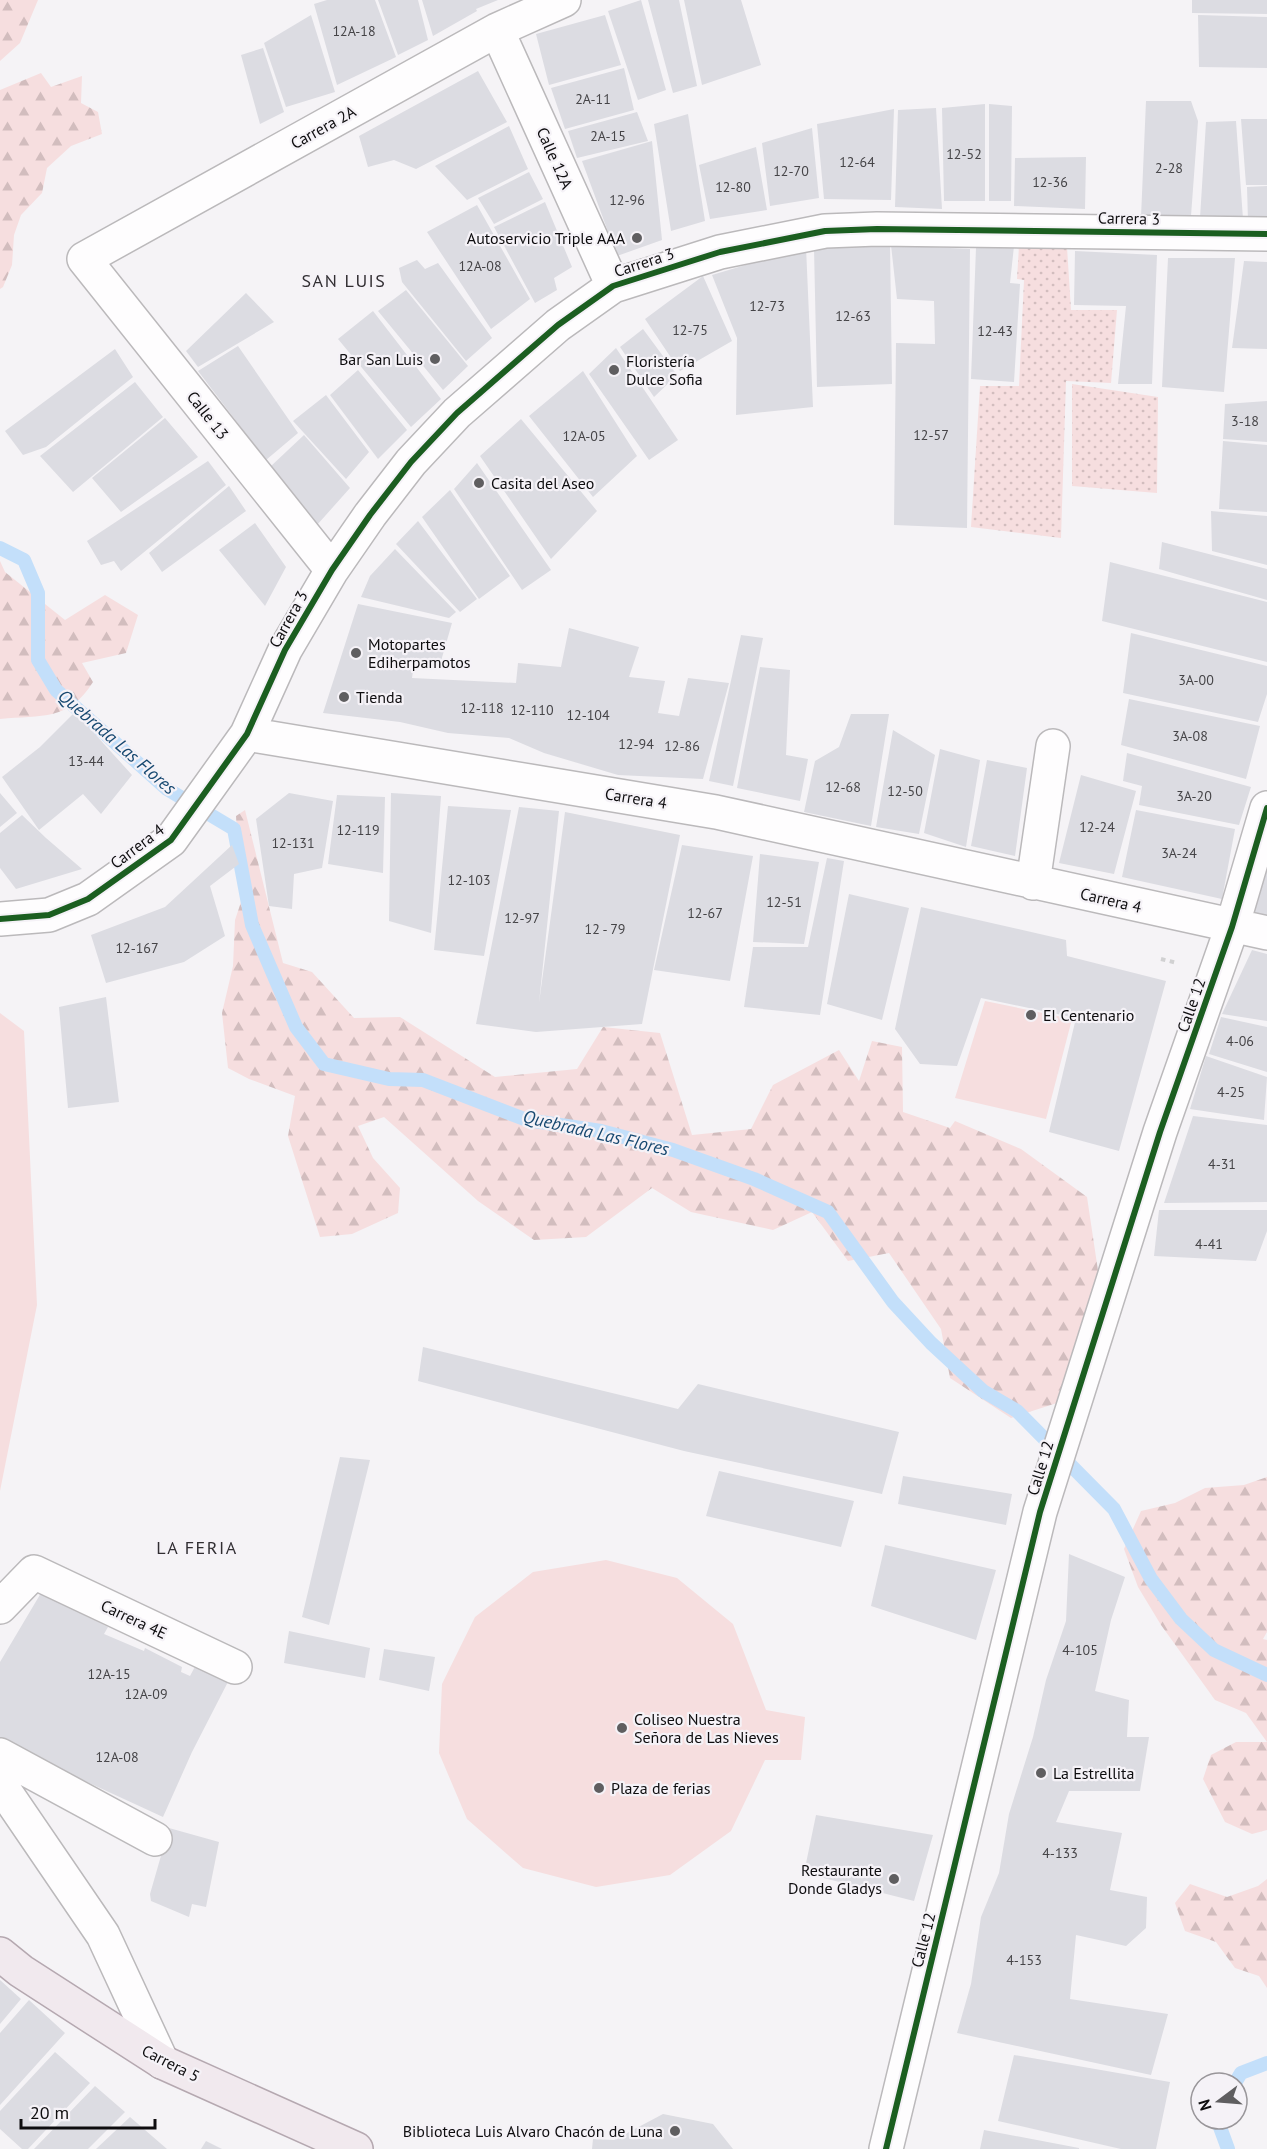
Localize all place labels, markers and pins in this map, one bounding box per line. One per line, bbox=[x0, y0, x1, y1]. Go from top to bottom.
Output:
place label: Autoservicio Triple AAA bbox=[467, 228, 626, 248]
marker: Autoservicio Triple AAA bbox=[630, 231, 644, 245]
place label: Bar San Luis bbox=[339, 349, 423, 369]
place label: Floristería Dulce Sofia bbox=[626, 351, 703, 389]
marker: Bar San Luis bbox=[428, 352, 442, 366]
marker: Floristería Dulce Sofia bbox=[607, 363, 621, 377]
place label: Casita del Aseo bbox=[491, 473, 594, 493]
marker: Casita del Aseo bbox=[472, 476, 486, 490]
place label: Motopartes Ediherpamotos bbox=[368, 634, 471, 672]
marker: Motopartes Ediherpamotos bbox=[349, 646, 363, 660]
place label: Tienda bbox=[356, 687, 403, 707]
marker: Tienda bbox=[337, 690, 351, 704]
place label: El Centenario bbox=[1043, 1005, 1134, 1025]
marker: El Centenario bbox=[1024, 1008, 1038, 1022]
place label: Coliseo Nuestra Señora de Las Nieves bbox=[634, 1709, 779, 1747]
marker: Coliseo Nuestra Señora de Las Nieves bbox=[615, 1721, 629, 1735]
place label: La Estrellita bbox=[1053, 1763, 1134, 1783]
marker: La Estrellita bbox=[1034, 1766, 1048, 1780]
place label: Plaza de ferias bbox=[611, 1778, 711, 1798]
marker: Plaza de ferias bbox=[592, 1781, 606, 1795]
place label: Restaurante Donde Gladys bbox=[788, 1860, 882, 1898]
marker: Restaurante Donde Gladys bbox=[887, 1872, 901, 1886]
place label: Biblioteca Luis Alvaro Chacón de Luna bbox=[403, 2121, 663, 2141]
marker: Biblioteca Luis Alvaro Chacón de Luna bbox=[668, 2124, 682, 2138]

